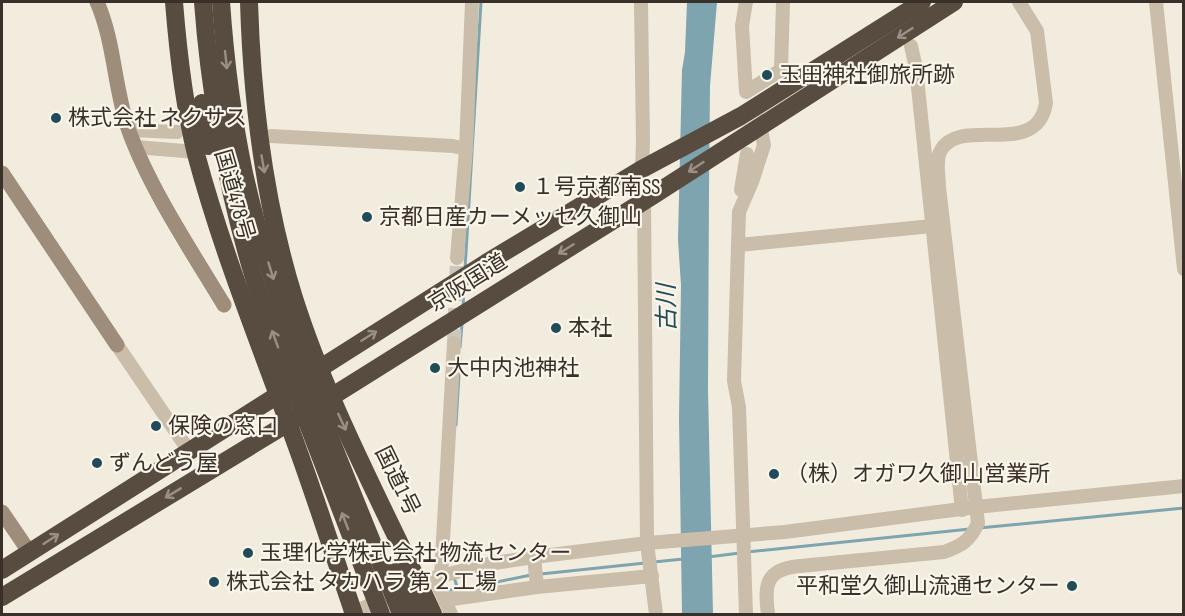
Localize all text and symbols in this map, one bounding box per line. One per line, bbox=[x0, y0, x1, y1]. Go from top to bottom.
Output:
one-way arrow bbox=[897, 27, 914, 39]
one-way arrow bbox=[221, 49, 232, 69]
place label: 玉田神社御旅所跡 bbox=[779, 62, 955, 89]
marker: 玉田神社御旅所跡 bbox=[760, 68, 774, 82]
place label: 株式会社 ネクサス bbox=[68, 105, 247, 132]
marker: 株式会社 ネクサス bbox=[49, 111, 63, 125]
street label: 国道478号 bbox=[208, 146, 260, 244]
one-way arrow bbox=[258, 154, 269, 173]
one-way arrow bbox=[689, 161, 705, 173]
place label: １号京都南SS bbox=[532, 174, 660, 201]
marker: １号京都南SS bbox=[513, 180, 527, 194]
place label: 京都日産カーメッセ久御山 bbox=[379, 204, 642, 231]
marker: 京都日産カーメッセ久御山 bbox=[360, 210, 374, 224]
one-way arrow bbox=[558, 243, 575, 256]
street label: 京阪国道 bbox=[424, 248, 512, 318]
one-way arrow bbox=[266, 261, 277, 280]
water label: 古川 bbox=[652, 281, 682, 332]
place label: 本社 bbox=[568, 315, 612, 342]
marker: 本社 bbox=[549, 321, 563, 335]
one-way arrow bbox=[269, 330, 280, 349]
one-way arrow bbox=[360, 330, 377, 342]
place label: 大中内池神社 bbox=[447, 355, 579, 382]
marker: 大中内池神社 bbox=[428, 361, 442, 375]
one-way arrow bbox=[336, 412, 348, 430]
place label: 保険の窓口 bbox=[168, 413, 278, 440]
marker: 保険の窓口 bbox=[149, 419, 163, 433]
street label: 国道1号 bbox=[369, 442, 425, 520]
place label: ずんどう屋 bbox=[109, 450, 218, 477]
marker: ずんどう屋 bbox=[90, 456, 104, 470]
place label: （株）オガワ久御山営業所 bbox=[786, 461, 1050, 488]
marker: （株）オガワ久御山営業所 bbox=[767, 467, 781, 481]
one-way arrow bbox=[165, 488, 182, 500]
one-way arrow bbox=[339, 512, 350, 531]
one-way arrow bbox=[42, 533, 59, 545]
place label: 玉理化学株式会社 物流センター bbox=[260, 540, 572, 567]
marker: 玉理化学株式会社 物流センター bbox=[241, 546, 255, 560]
place label: 株式会社 タカハラ 第２工場 bbox=[226, 569, 497, 596]
place label: 平和堂久御山流通センター bbox=[796, 573, 1060, 600]
marker: 株式会社 タカハラ 第２工場 bbox=[207, 575, 221, 589]
marker: 平和堂久御山流通センター bbox=[1065, 579, 1079, 593]

